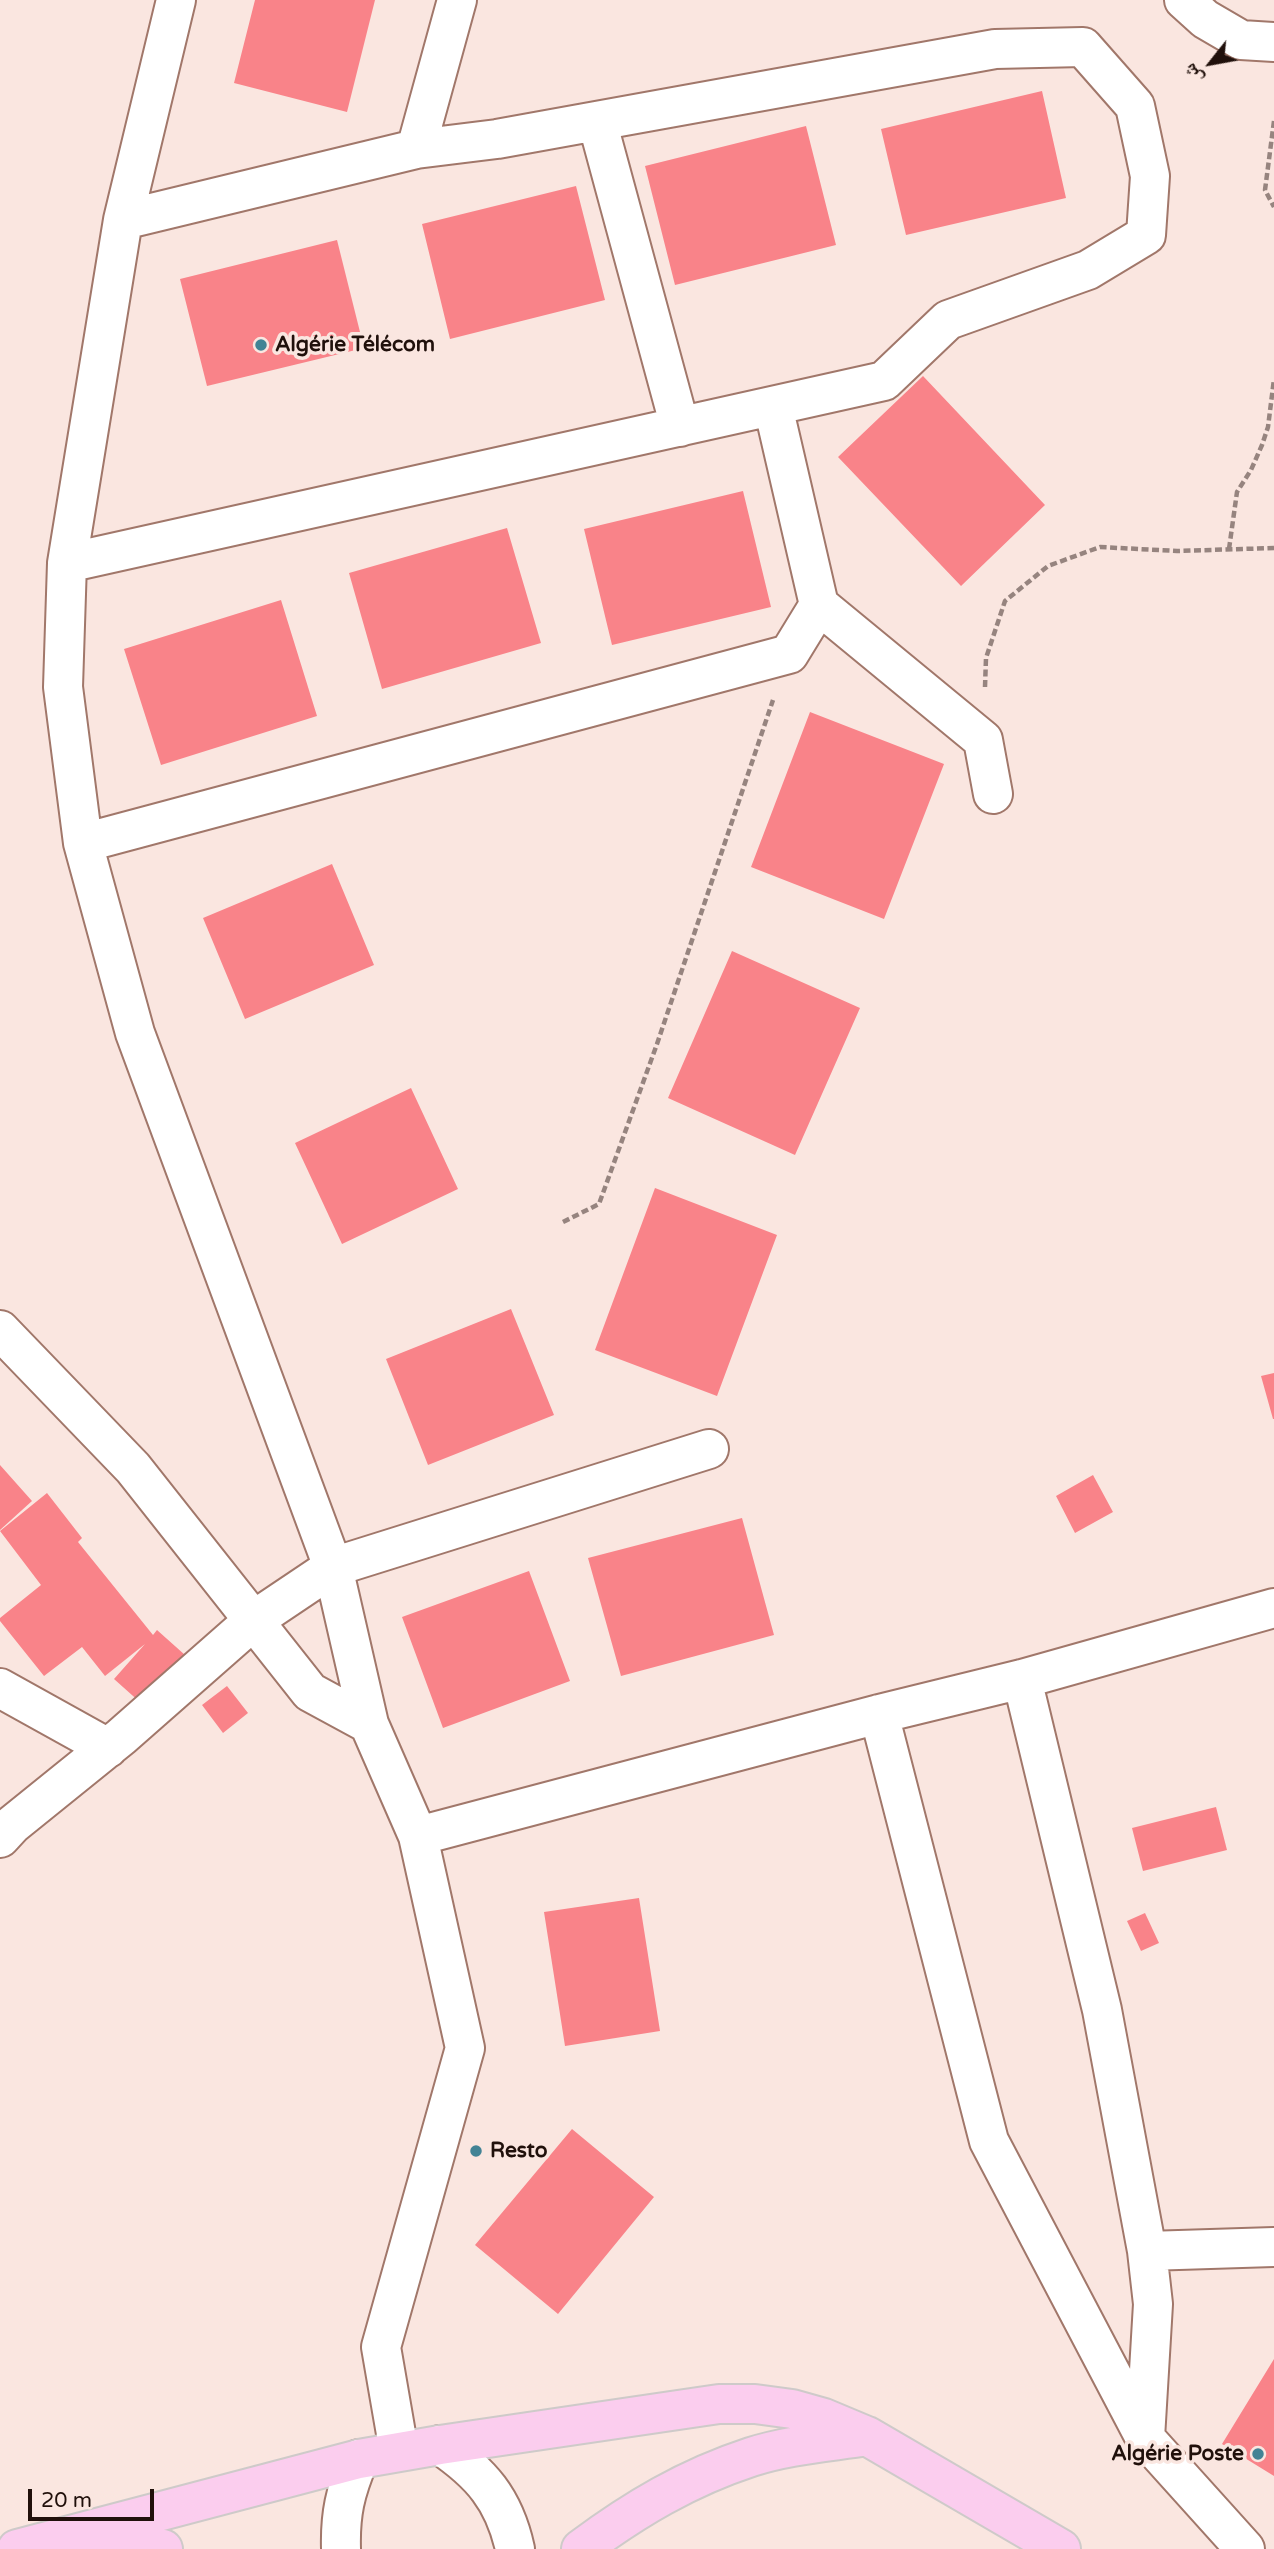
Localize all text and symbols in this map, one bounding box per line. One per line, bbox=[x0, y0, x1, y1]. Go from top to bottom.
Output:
north arrow bbox=[1176, 28, 1246, 98]
text: ش bbox=[1178, 60, 1208, 88]
place label: Algérie Télécom bbox=[275, 332, 435, 358]
marker: Algérie Télécom bbox=[253, 337, 269, 353]
place label: Resto bbox=[490, 2138, 547, 2164]
marker: Resto bbox=[468, 2143, 484, 2159]
place label: Algérie Poste bbox=[1111, 2441, 1244, 2467]
marker: Algérie Poste bbox=[1250, 2446, 1266, 2462]
scale bar bbox=[32, 2476, 158, 2520]
text: 20 m bbox=[41, 2488, 92, 2513]

